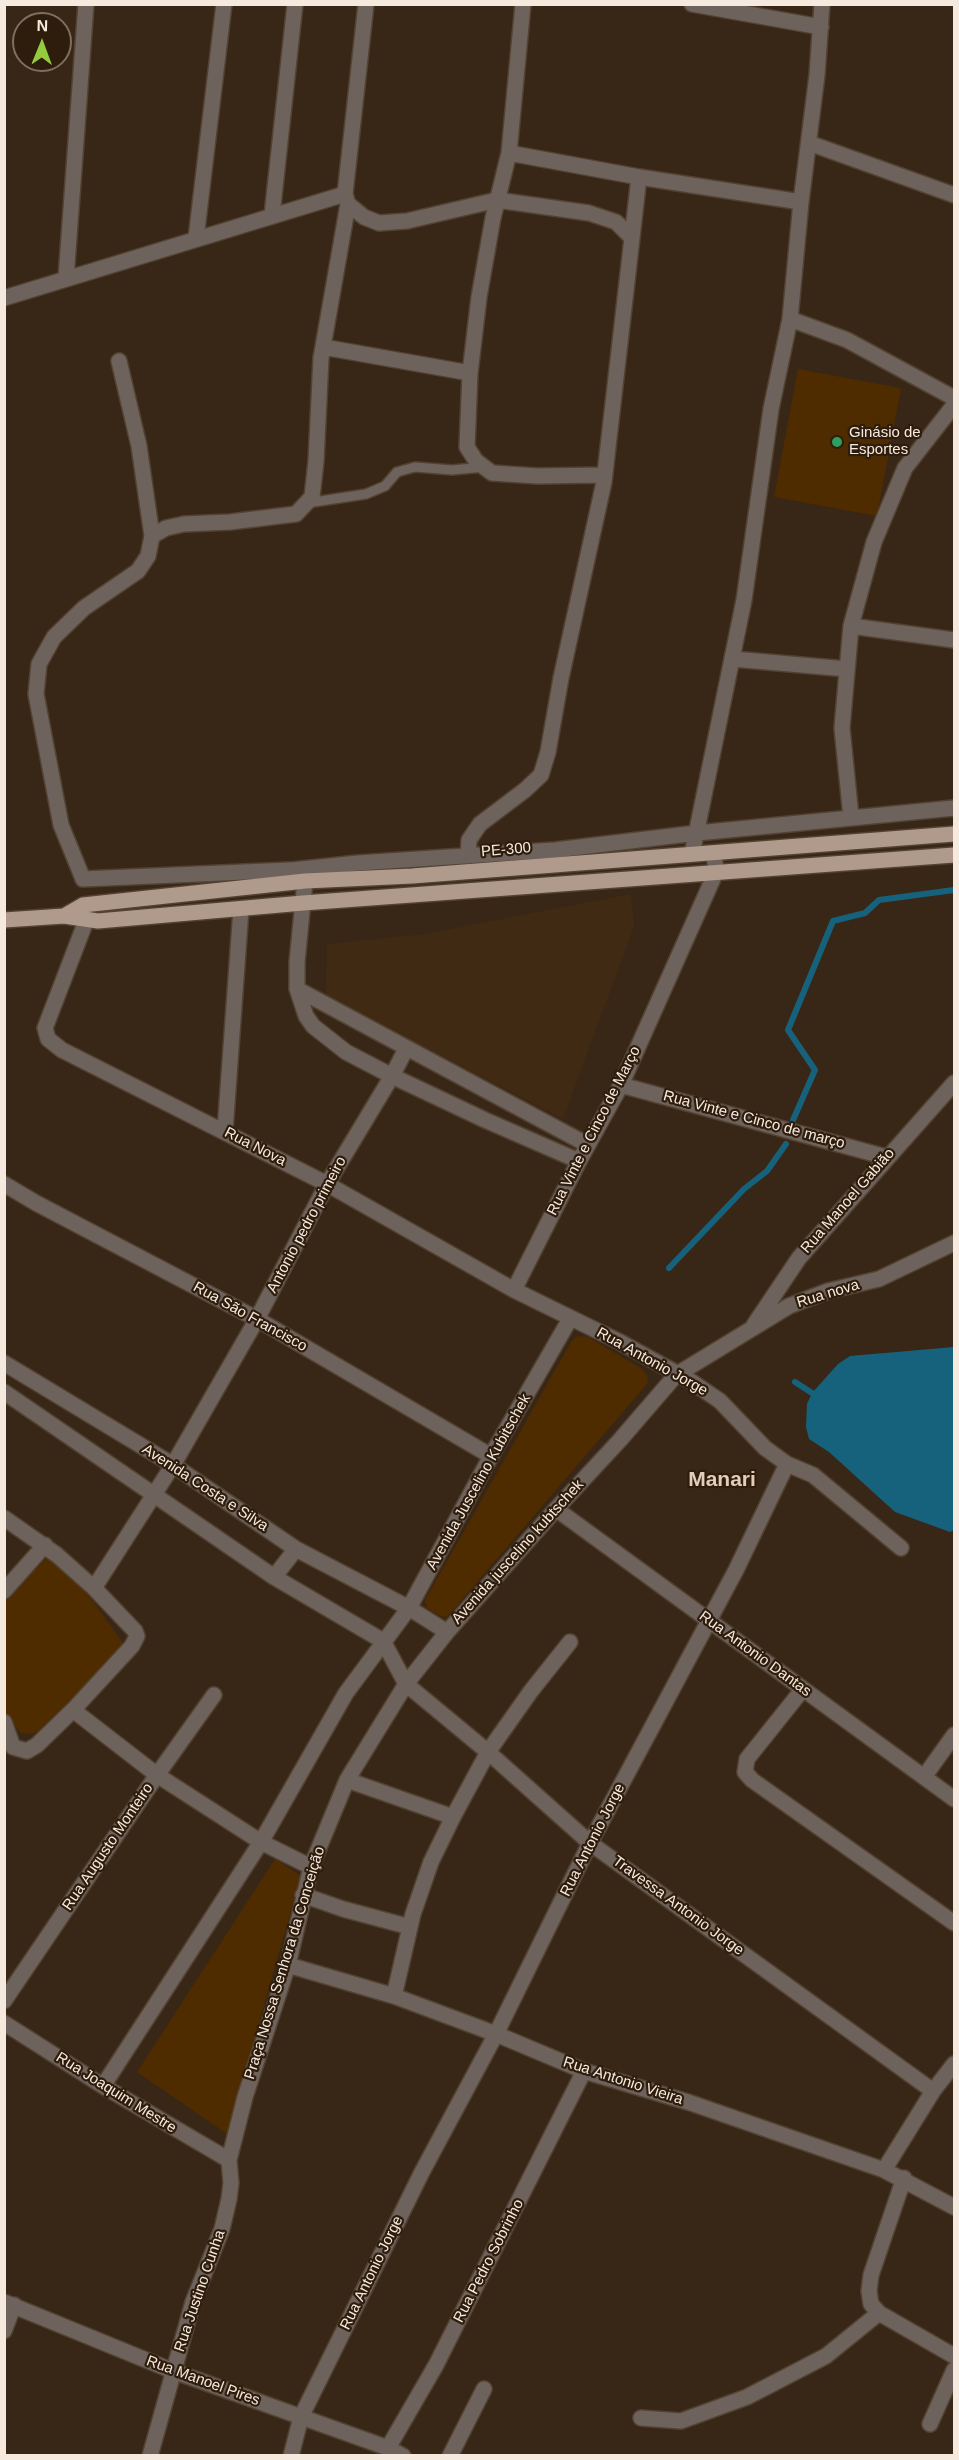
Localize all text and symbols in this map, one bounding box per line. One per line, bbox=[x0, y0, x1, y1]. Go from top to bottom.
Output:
north arrow bbox=[12, 12, 72, 72]
text: N bbox=[36, 17, 48, 34]
place label: Ginásio de Esportes bbox=[849, 424, 921, 459]
marker: Ginásio de Esportes bbox=[830, 435, 844, 449]
street label: PE-300 bbox=[480, 839, 532, 861]
street label: Rua Vinte e Cinco de Março bbox=[543, 1043, 645, 1219]
street label: Rua Vinte e Cinco de março bbox=[661, 1087, 847, 1153]
street label: Rua Nova bbox=[221, 1124, 289, 1170]
street label: Rua Manoel Gabião bbox=[797, 1145, 899, 1257]
street label: Antonio pedro primeiro bbox=[263, 1154, 351, 1296]
street label: Rua nova bbox=[795, 1276, 861, 1312]
street label: Rua São Francisco bbox=[190, 1278, 310, 1356]
street label: Rua Antonio Jorge bbox=[593, 1324, 711, 1400]
street label: Avenida Juscelino Kubitschek bbox=[423, 1391, 535, 1573]
street label: Avenida Costa e Silva bbox=[139, 1441, 271, 1535]
district label: Manari bbox=[688, 1467, 756, 1493]
street label: Avenida juscelino kubtschek bbox=[448, 1476, 588, 1628]
street label: Rua Antonio Dantas bbox=[695, 1607, 815, 1701]
street label: Rua Augusto Monteiro bbox=[59, 1780, 157, 1914]
street label: Rua Antonio Jorge bbox=[557, 1781, 629, 1899]
street label: Praça Nossa Senhora da Conceição bbox=[241, 1844, 329, 2082]
street label: Travessa Antonio Jorge bbox=[609, 1852, 747, 1960]
street label: Rua Joaquim Mestre bbox=[53, 2049, 179, 2137]
street label: Rua Antonio Vieira bbox=[561, 2053, 685, 2109]
street label: Rua Pedro Sobrinho bbox=[450, 2196, 528, 2326]
street label: Rua Antonio Jorge bbox=[337, 2213, 407, 2333]
street label: Rua Justino Cunha bbox=[171, 2228, 229, 2354]
street label: Rua Manoel Pires bbox=[144, 2352, 262, 2410]

